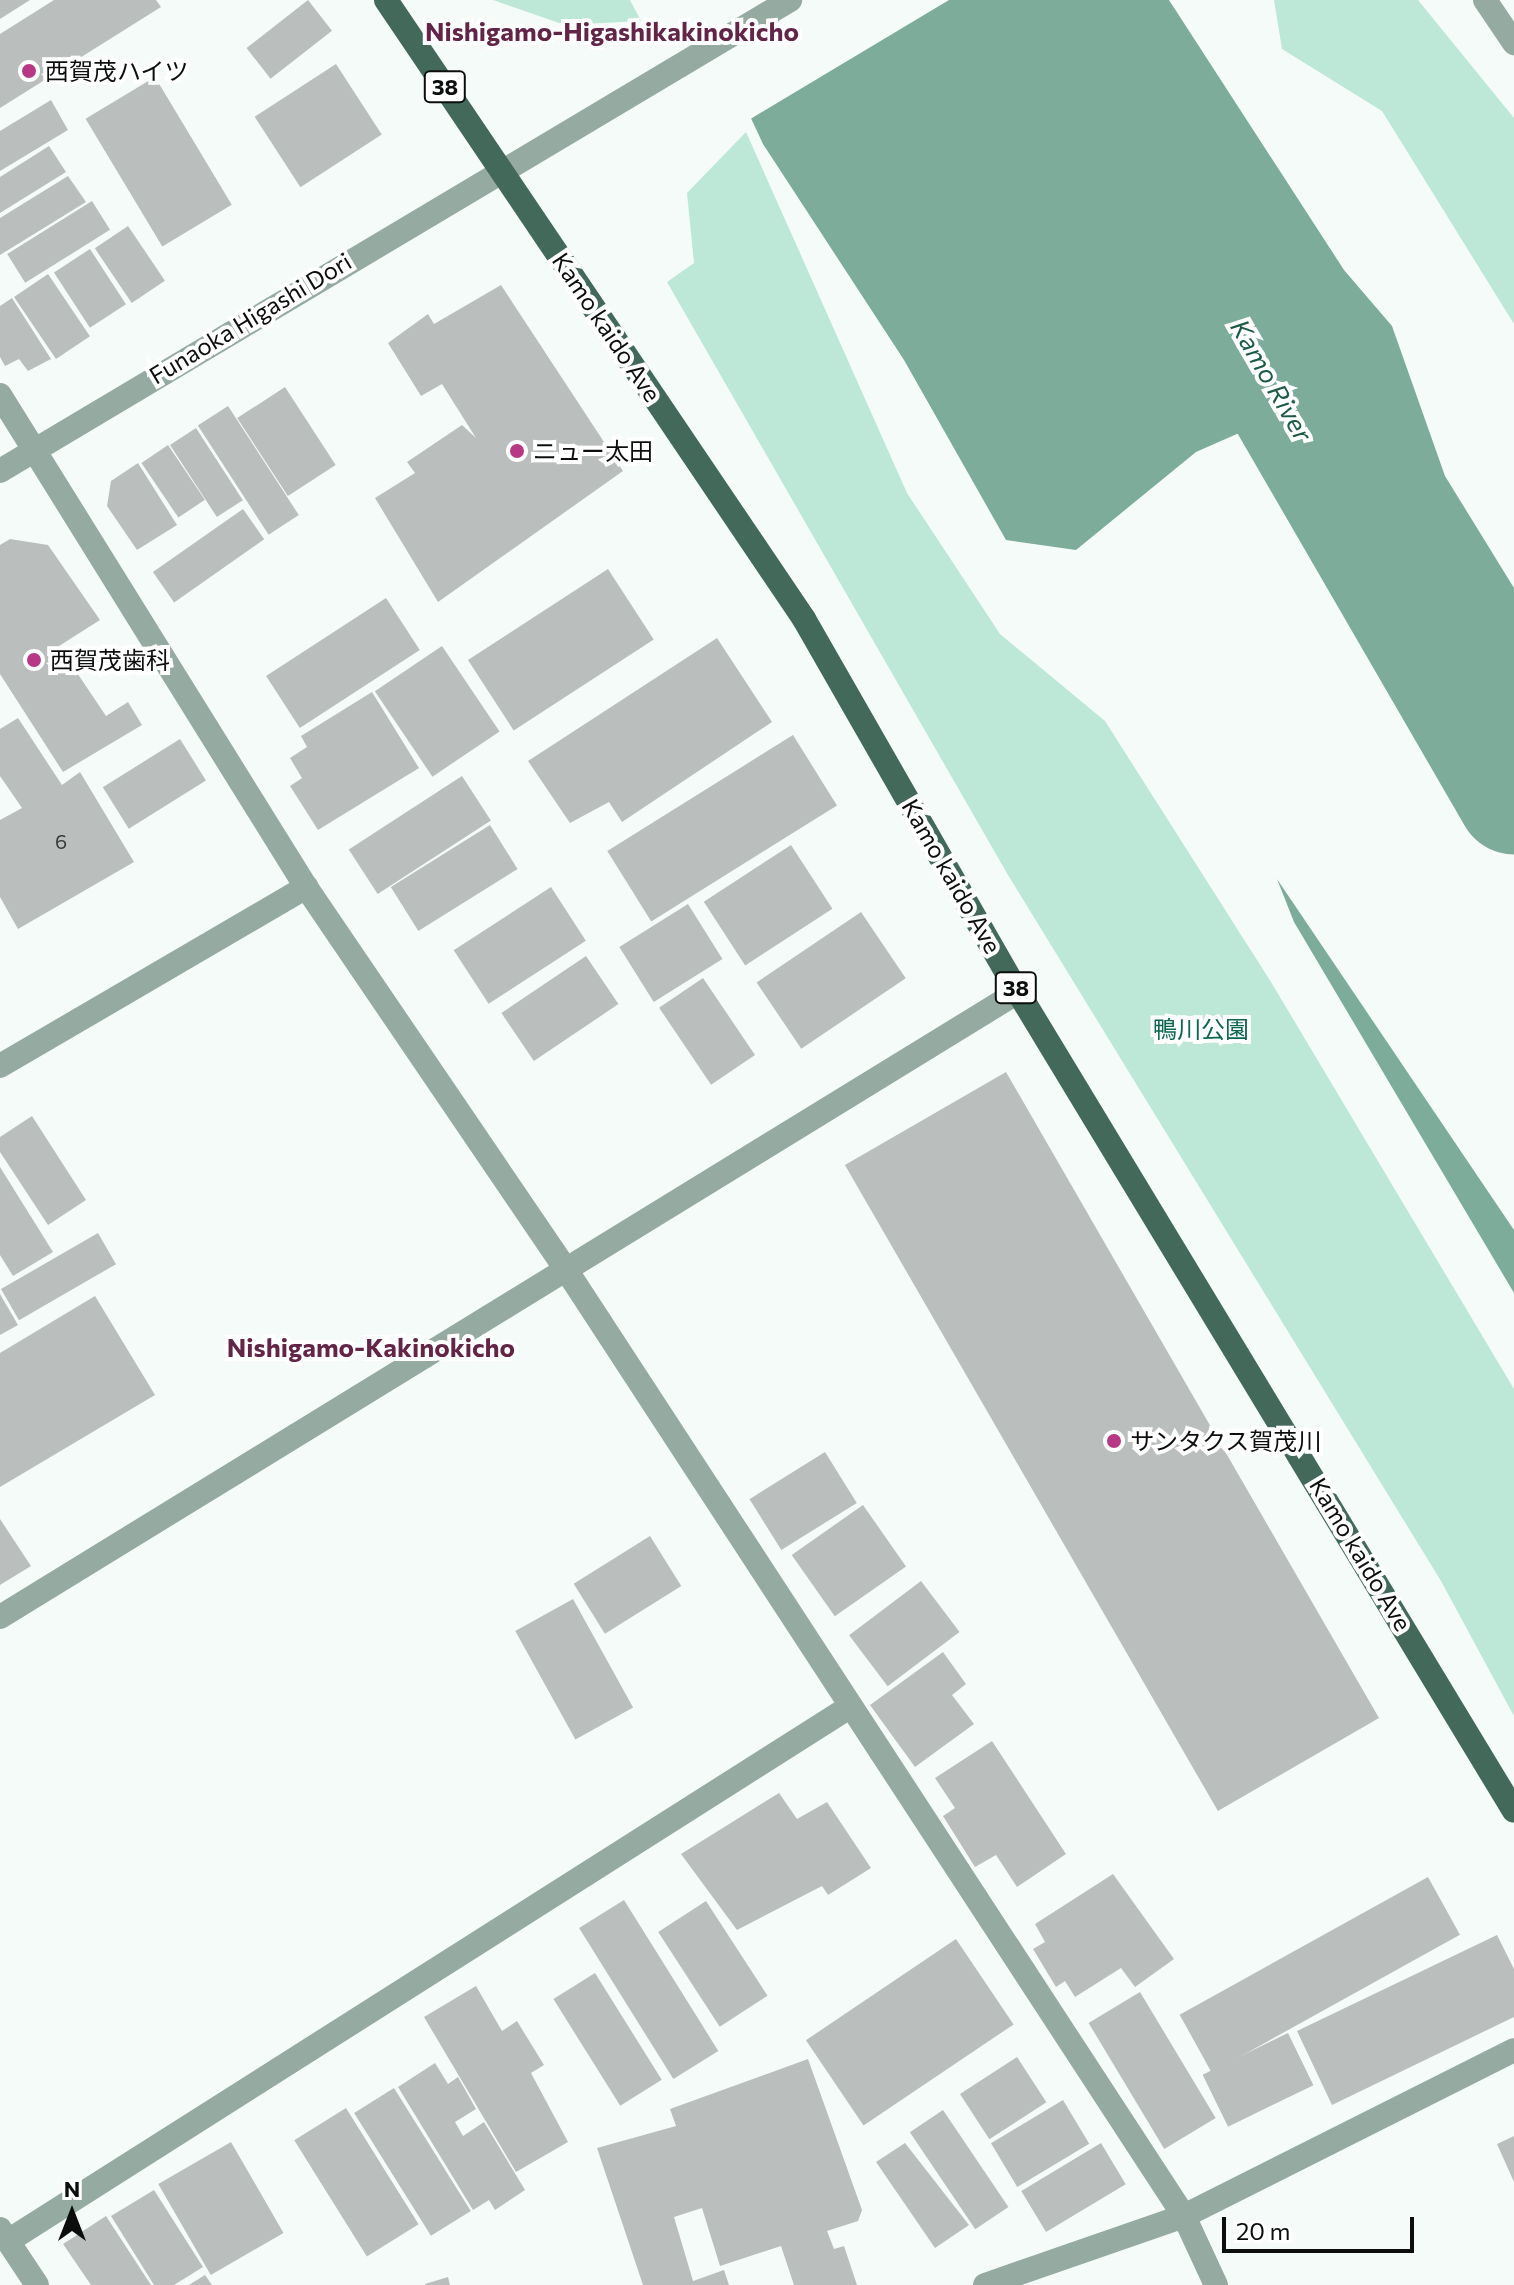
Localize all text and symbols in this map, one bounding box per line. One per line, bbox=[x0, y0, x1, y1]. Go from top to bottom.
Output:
district label: Nishigamo-Higashikakinokicho bbox=[425, 15, 799, 47]
place label: 西賀茂ハイツ bbox=[45, 57, 189, 85]
marker: 西賀茂ハイツ bbox=[20, 62, 38, 80]
road number: 38 bbox=[423, 69, 467, 105]
street label: Funaoka Higashi Dori bbox=[144, 246, 356, 390]
street label: Kamo kaido Ave bbox=[547, 247, 667, 407]
water label: Kamo River bbox=[1225, 314, 1319, 446]
place label: ニュー太田 bbox=[533, 437, 653, 465]
marker: ニュー太田 bbox=[508, 442, 526, 460]
place label: 西賀茂歯科 bbox=[50, 646, 170, 674]
marker: 西賀茂歯科 bbox=[25, 651, 43, 669]
street label: Kamo kaido Ave bbox=[896, 794, 1008, 958]
house number: 6 bbox=[55, 829, 67, 853]
road number: 38 bbox=[994, 970, 1038, 1006]
park label: 鴨川公園 bbox=[1153, 1015, 1249, 1043]
district label: Nishigamo-Kakinokicho bbox=[227, 1331, 515, 1363]
place label: サンタクス賀茂川 bbox=[1130, 1427, 1322, 1455]
marker: サンタクス賀茂川 bbox=[1105, 1432, 1123, 1450]
street label: Kamo kaido Ave bbox=[1304, 1472, 1418, 1636]
north arrow bbox=[32, 2173, 112, 2253]
text: N bbox=[64, 2175, 80, 2202]
scale bar bbox=[1226, 2201, 1418, 2251]
text: 20 m bbox=[1236, 2216, 1290, 2245]

